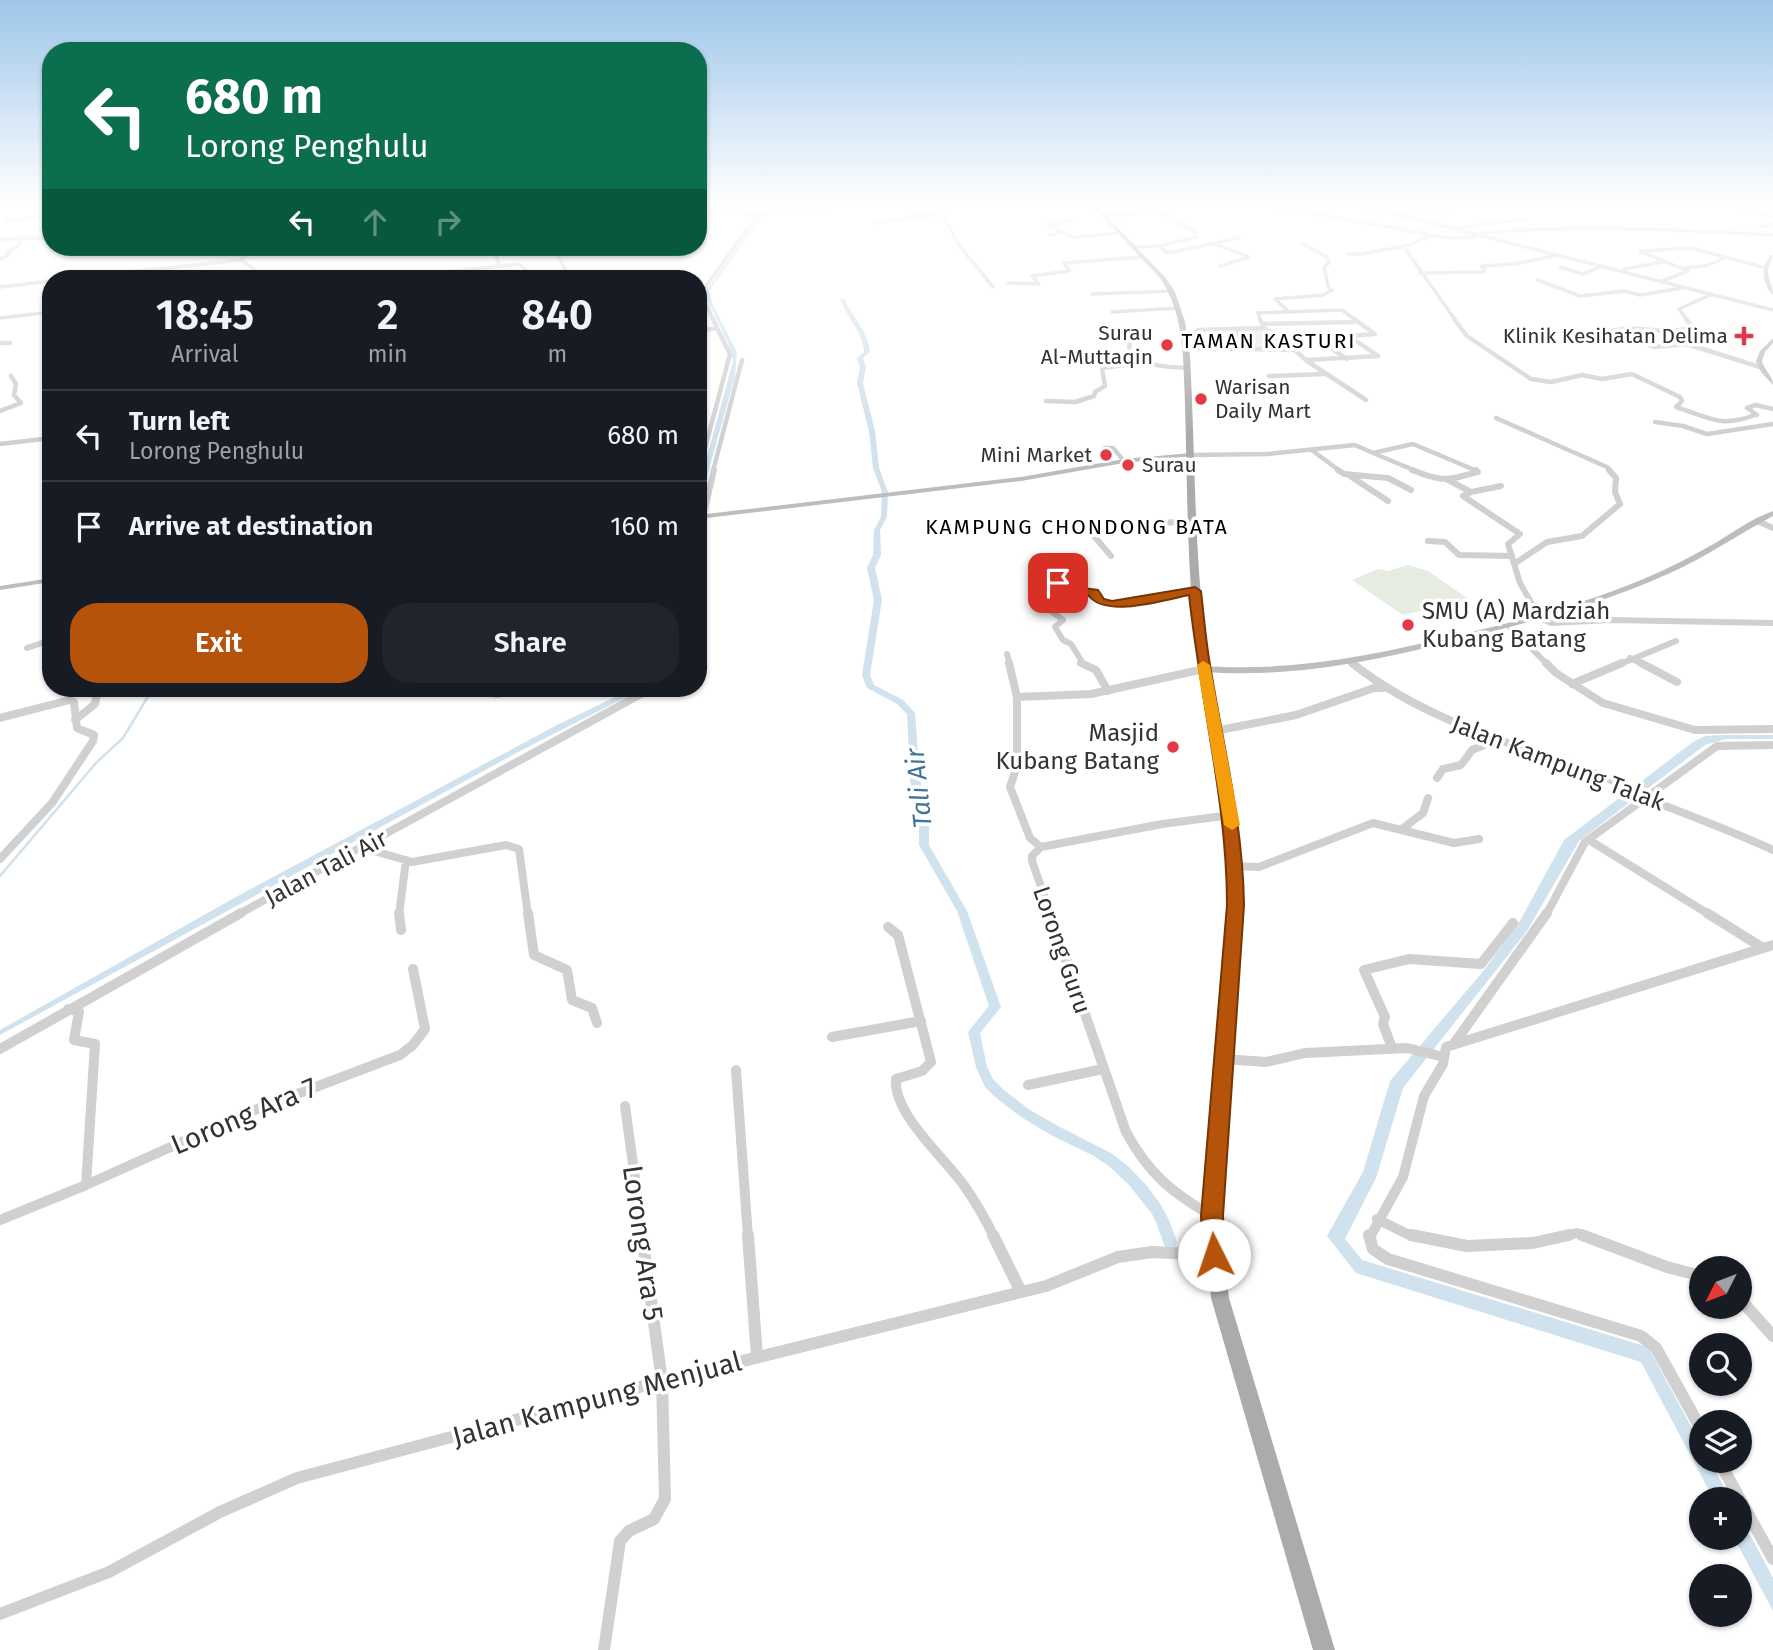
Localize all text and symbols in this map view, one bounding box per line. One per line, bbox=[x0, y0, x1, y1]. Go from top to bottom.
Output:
text: 680 m bbox=[185, 67, 323, 126]
icon: left bbox=[70, 70, 161, 161]
text: Lorong Penghulu bbox=[185, 127, 429, 165]
icon: left bbox=[283, 203, 321, 241]
icon: ahead bbox=[356, 203, 394, 241]
icon: right bbox=[429, 203, 467, 241]
text: 18:45 bbox=[156, 290, 254, 340]
text: 2 bbox=[377, 290, 398, 340]
text: 840 bbox=[521, 290, 593, 340]
place label: Surau Al-Muttaqin bbox=[1041, 320, 1153, 370]
place label: Klinik Kesihatan Delima bbox=[1503, 323, 1728, 349]
marker: Klinik Kesihatan Delima bbox=[1734, 326, 1754, 346]
district label: TAMAN KASTURI bbox=[1181, 328, 1357, 354]
marker: Surau Al-Muttaqin bbox=[1159, 337, 1175, 353]
text: Arrival bbox=[171, 340, 239, 368]
text: min bbox=[368, 340, 408, 368]
text: m bbox=[547, 340, 567, 368]
place label: Warisan Daily Mart bbox=[1215, 374, 1311, 424]
marker: Warisan Daily Mart bbox=[1193, 391, 1209, 407]
text: Turn left bbox=[129, 406, 230, 437]
icon: left bbox=[70, 417, 108, 455]
text: 680 m bbox=[607, 420, 679, 451]
text: Lorong Penghulu bbox=[129, 437, 304, 465]
place label: Mini Market bbox=[980, 442, 1092, 468]
marker: Mini Market bbox=[1098, 447, 1114, 463]
place label: Surau bbox=[1142, 452, 1197, 478]
marker: Surau bbox=[1120, 457, 1136, 473]
icon: arrive bbox=[70, 508, 108, 546]
text: Arrive at destination bbox=[129, 511, 373, 542]
text: 160 m bbox=[610, 511, 679, 542]
district label: KAMPUNG CHONDONG BATA bbox=[925, 514, 1229, 540]
pin bbox=[1028, 553, 1088, 613]
icon: arrive bbox=[1039, 564, 1077, 602]
place label: SMU (A) Mardziah Kubang Batang bbox=[1422, 597, 1610, 653]
button: Exit bbox=[70, 603, 368, 683]
button: Share bbox=[382, 603, 679, 683]
marker: SMU (A) Mardziah Kubang Batang bbox=[1400, 617, 1416, 633]
street label: Jalan Kampung Talak bbox=[1448, 710, 1669, 817]
place label: Masjid Kubang Batang bbox=[995, 719, 1160, 775]
marker: Masjid Kubang Batang bbox=[1165, 739, 1181, 755]
water label: Tali Air bbox=[899, 745, 939, 829]
street label: Jalan Tali Air bbox=[260, 824, 393, 912]
street label: Lorong Guru bbox=[1027, 882, 1097, 1018]
street label: Lorong Ara 7 bbox=[166, 1070, 322, 1162]
street label: Lorong Ara 5 bbox=[616, 1163, 670, 1323]
position arrow bbox=[1177, 1218, 1251, 1292]
north arrow bbox=[1689, 1256, 1752, 1320]
map controls bbox=[1689, 1256, 1752, 1627]
button: search bbox=[1689, 1333, 1752, 1396]
street label: Jalan Kampung Menjual bbox=[449, 1344, 745, 1454]
button: layers bbox=[1689, 1410, 1752, 1473]
button: + bbox=[1689, 1487, 1752, 1550]
button: − bbox=[1689, 1564, 1752, 1627]

